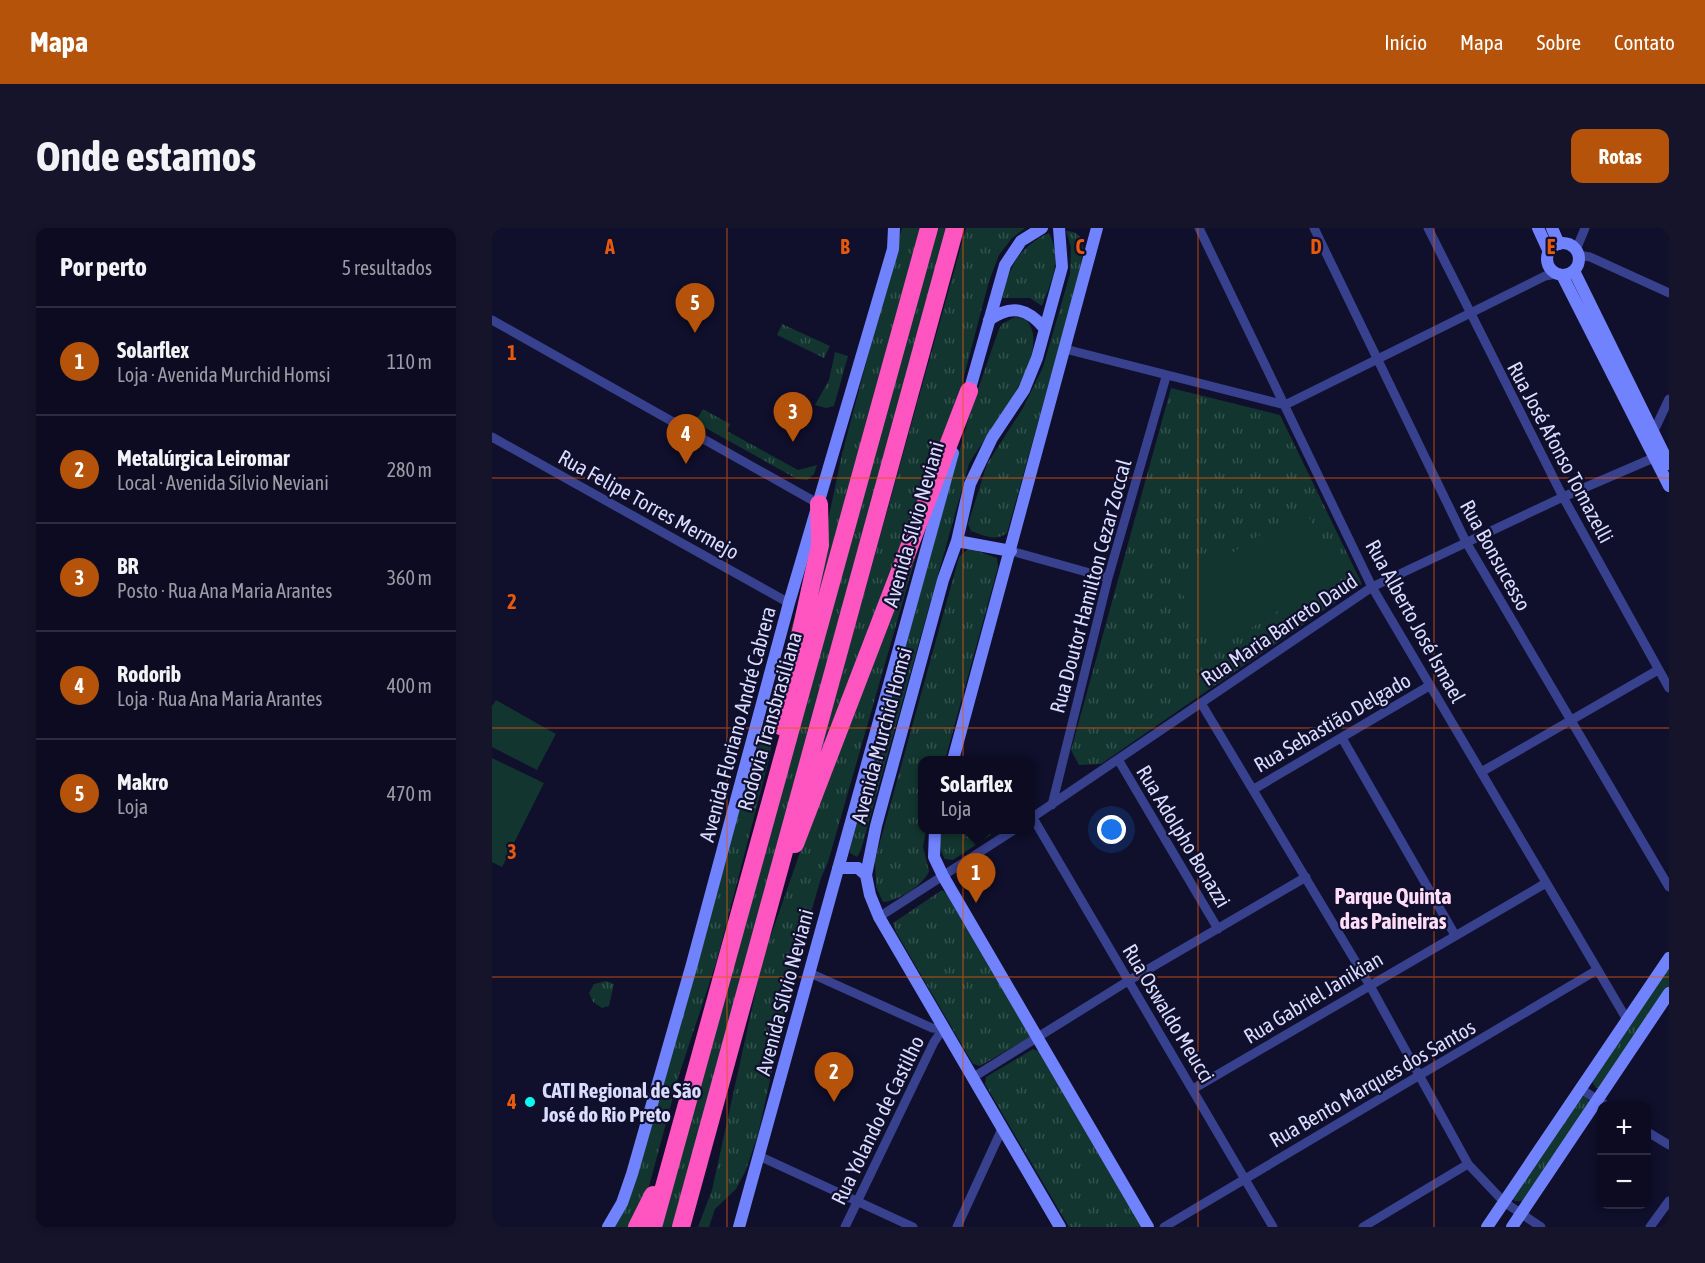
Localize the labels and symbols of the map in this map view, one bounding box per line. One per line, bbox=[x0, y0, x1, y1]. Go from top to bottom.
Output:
text: A bbox=[604, 235, 615, 258]
text: B bbox=[840, 235, 850, 258]
text: C bbox=[1076, 235, 1085, 258]
text: D bbox=[1310, 235, 1322, 258]
text: E bbox=[1547, 235, 1556, 258]
pin: 5 bbox=[676, 284, 714, 333]
text: 1 bbox=[507, 341, 517, 364]
street label: Rua José Afonso Tomazelli bbox=[1503, 357, 1619, 547]
pin: 3 bbox=[774, 392, 812, 442]
pin: 4 bbox=[666, 414, 706, 464]
street label: Avenida Sílvio Neviani bbox=[878, 438, 948, 610]
street label: Rua Felipe Torres Mermejo bbox=[554, 444, 744, 564]
street label: Rua Doutor Hamilton Cezar Zoccal bbox=[1045, 456, 1136, 715]
street label: Rua Bonsucesso bbox=[1456, 495, 1536, 615]
street label: Rua Alberto José Ismael bbox=[1361, 535, 1471, 707]
street label: Rua Maria Barreto Daud bbox=[1197, 568, 1361, 690]
text: 2 bbox=[507, 590, 517, 613]
street label: Avenida Floriano André Cabrera bbox=[694, 604, 780, 844]
street label: Rodovia Transbrasiliana bbox=[732, 629, 806, 813]
street label: Avenida Murchid Homsi bbox=[846, 644, 916, 826]
street label: Rua Sebastião Delgado bbox=[1249, 667, 1415, 777]
street label: Rua Adolpho Bonazzi bbox=[1132, 761, 1236, 911]
your location bbox=[1097, 815, 1126, 844]
text: 3 bbox=[507, 840, 517, 863]
pin: 1 bbox=[956, 854, 996, 903]
district label: Parque Quinta das Paineiras bbox=[1335, 883, 1451, 934]
street label: Avenida Sílvio Neviani bbox=[750, 906, 818, 1078]
street label: Rua Oswaldo Meucci bbox=[1118, 939, 1220, 1087]
street label: Rua Gabriel Janikian bbox=[1239, 946, 1387, 1048]
street label: Rua Bento Marques dos Santos bbox=[1265, 1014, 1479, 1152]
street label: Rua Yolando de Castilho bbox=[826, 1032, 928, 1208]
pin: 2 bbox=[814, 1052, 854, 1102]
place label: CATI Regional de São José do Rio Preto bbox=[541, 1078, 701, 1126]
text: 4 bbox=[506, 1090, 517, 1113]
marker: CATI Regional de São José do Rio Preto bbox=[523, 1095, 537, 1109]

